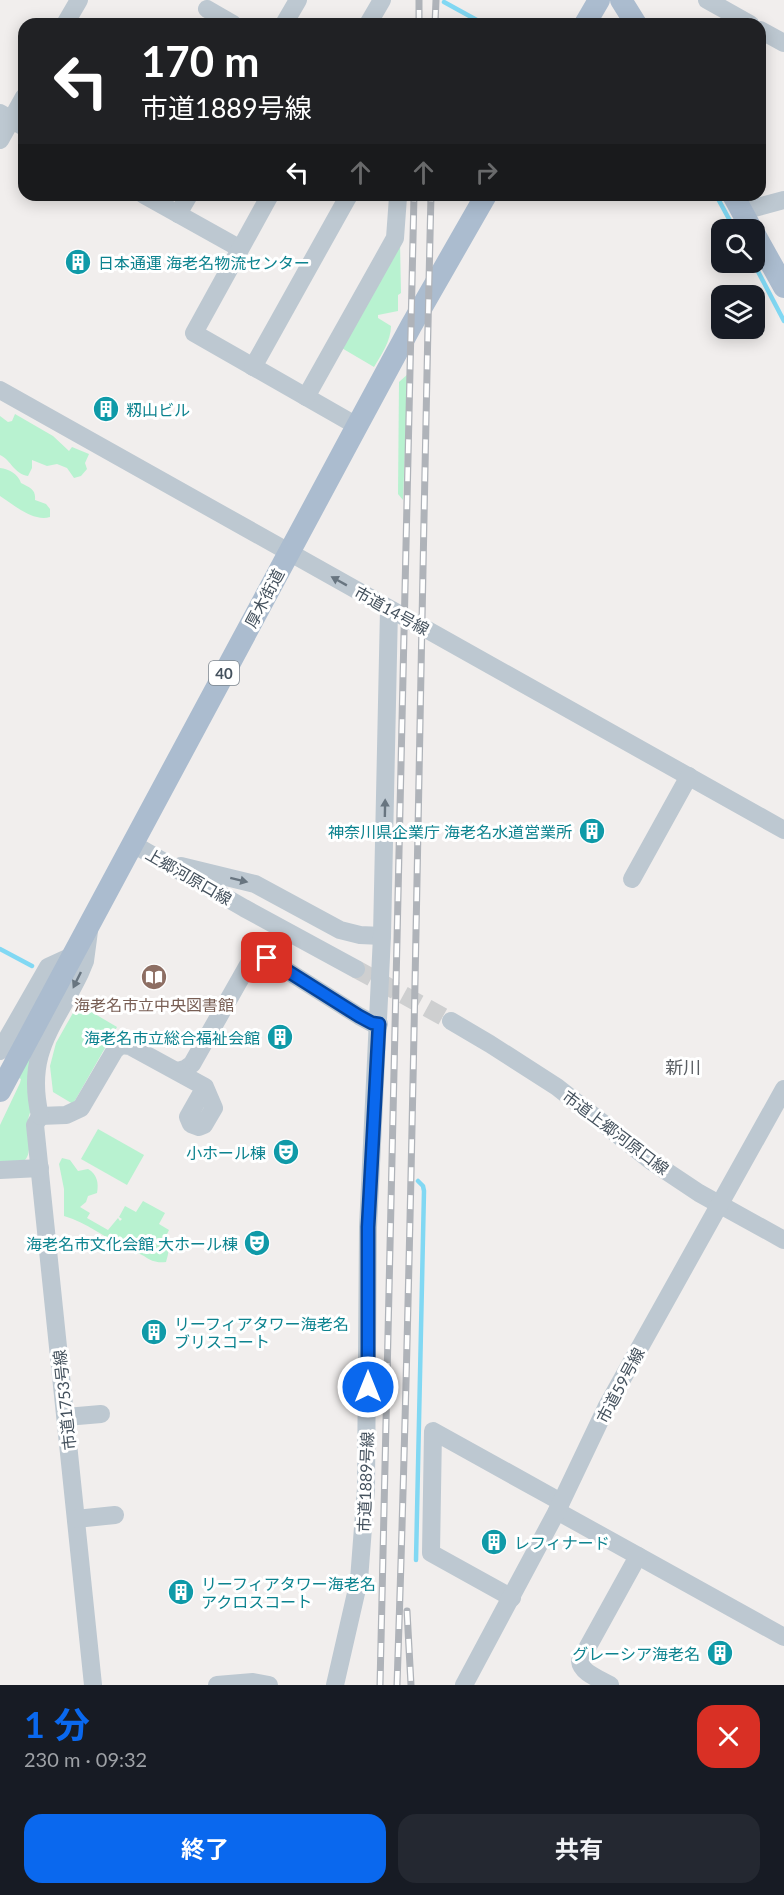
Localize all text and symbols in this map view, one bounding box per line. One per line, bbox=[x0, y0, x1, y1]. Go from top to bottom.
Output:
text: 170 m bbox=[141, 36, 259, 86]
icon: left bbox=[42, 42, 120, 120]
text: 市道1889号線 bbox=[141, 91, 312, 124]
icon: left bbox=[281, 156, 314, 189]
icon: ahead bbox=[344, 156, 377, 189]
icon: ahead bbox=[407, 156, 440, 189]
icon: right bbox=[470, 156, 503, 189]
map controls bbox=[711, 219, 765, 339]
button: search bbox=[711, 219, 765, 273]
building icon: 日本通運 海老名物流センター bbox=[63, 247, 93, 277]
place label: 日本通運 海老名物流センター bbox=[98, 253, 310, 272]
button: layers bbox=[711, 285, 765, 339]
building icon: 籾山ビル bbox=[91, 394, 121, 424]
place label: 籾山ビル bbox=[126, 400, 190, 419]
street label: 厚木街道 bbox=[241, 565, 287, 631]
one-way arrow bbox=[330, 576, 347, 586]
street label: 市道14号線 bbox=[351, 582, 433, 638]
road number: 40 bbox=[209, 661, 239, 685]
one-way arrow bbox=[380, 798, 390, 817]
building icon: 神奈川県企業庁 海老名水道営業所 bbox=[577, 816, 607, 846]
place label: 神奈川県企業庁 海老名水道営業所 bbox=[328, 822, 572, 841]
street label: 上郷河原口線 bbox=[143, 844, 235, 908]
one-way arrow bbox=[230, 875, 248, 885]
pin bbox=[241, 932, 292, 983]
icon: arrive bbox=[250, 941, 283, 974]
library icon: 海老名市立中央図書館 bbox=[139, 962, 169, 992]
one-way arrow bbox=[72, 971, 82, 988]
place label: 海老名市立中央図書館 bbox=[74, 995, 234, 1014]
building icon: 海老名市立総合福祉会館 bbox=[265, 1022, 295, 1052]
place label: 海老名市立総合福祉会館 bbox=[84, 1028, 260, 1047]
district label: 新川 bbox=[665, 1056, 701, 1078]
street label: 市道上郷河原口線 bbox=[559, 1086, 673, 1178]
theatre icon: 小ホール棟 bbox=[271, 1137, 301, 1167]
place label: 小ホール棟 bbox=[186, 1143, 266, 1162]
theatre icon: 海老名市文化会館 大ホール棟 bbox=[242, 1228, 272, 1258]
place label: 海老名市文化会館 大ホール棟 bbox=[26, 1234, 238, 1253]
place label: リーフィアタワー海老名 ブリスコート bbox=[174, 1314, 349, 1351]
building icon: リーフィアタワー海老名 ブリスコート bbox=[139, 1317, 169, 1347]
street label: 市道59号線 bbox=[592, 1344, 648, 1426]
street label: 市道1753号線 bbox=[49, 1349, 79, 1451]
position arrow bbox=[336, 1355, 400, 1419]
street label: 市道1889号線 bbox=[354, 1431, 376, 1533]
building icon: レフィナード bbox=[479, 1527, 509, 1557]
place label: レフィナード bbox=[514, 1533, 610, 1552]
place label: リーフィアタワー海老名 アクロスコート bbox=[201, 1574, 376, 1611]
building icon: リーフィアタワー海老名 アクロスコート bbox=[166, 1577, 196, 1607]
building icon: グレーシア海老名 bbox=[705, 1638, 735, 1668]
place label: グレーシア海老名 bbox=[572, 1644, 700, 1663]
text: 1 分 bbox=[24, 1702, 90, 1746]
button: close bbox=[697, 1705, 760, 1768]
text: 230 m · 09:32 bbox=[24, 1747, 147, 1771]
button: 終了 bbox=[24, 1814, 386, 1883]
button: 共有 bbox=[398, 1814, 760, 1883]

